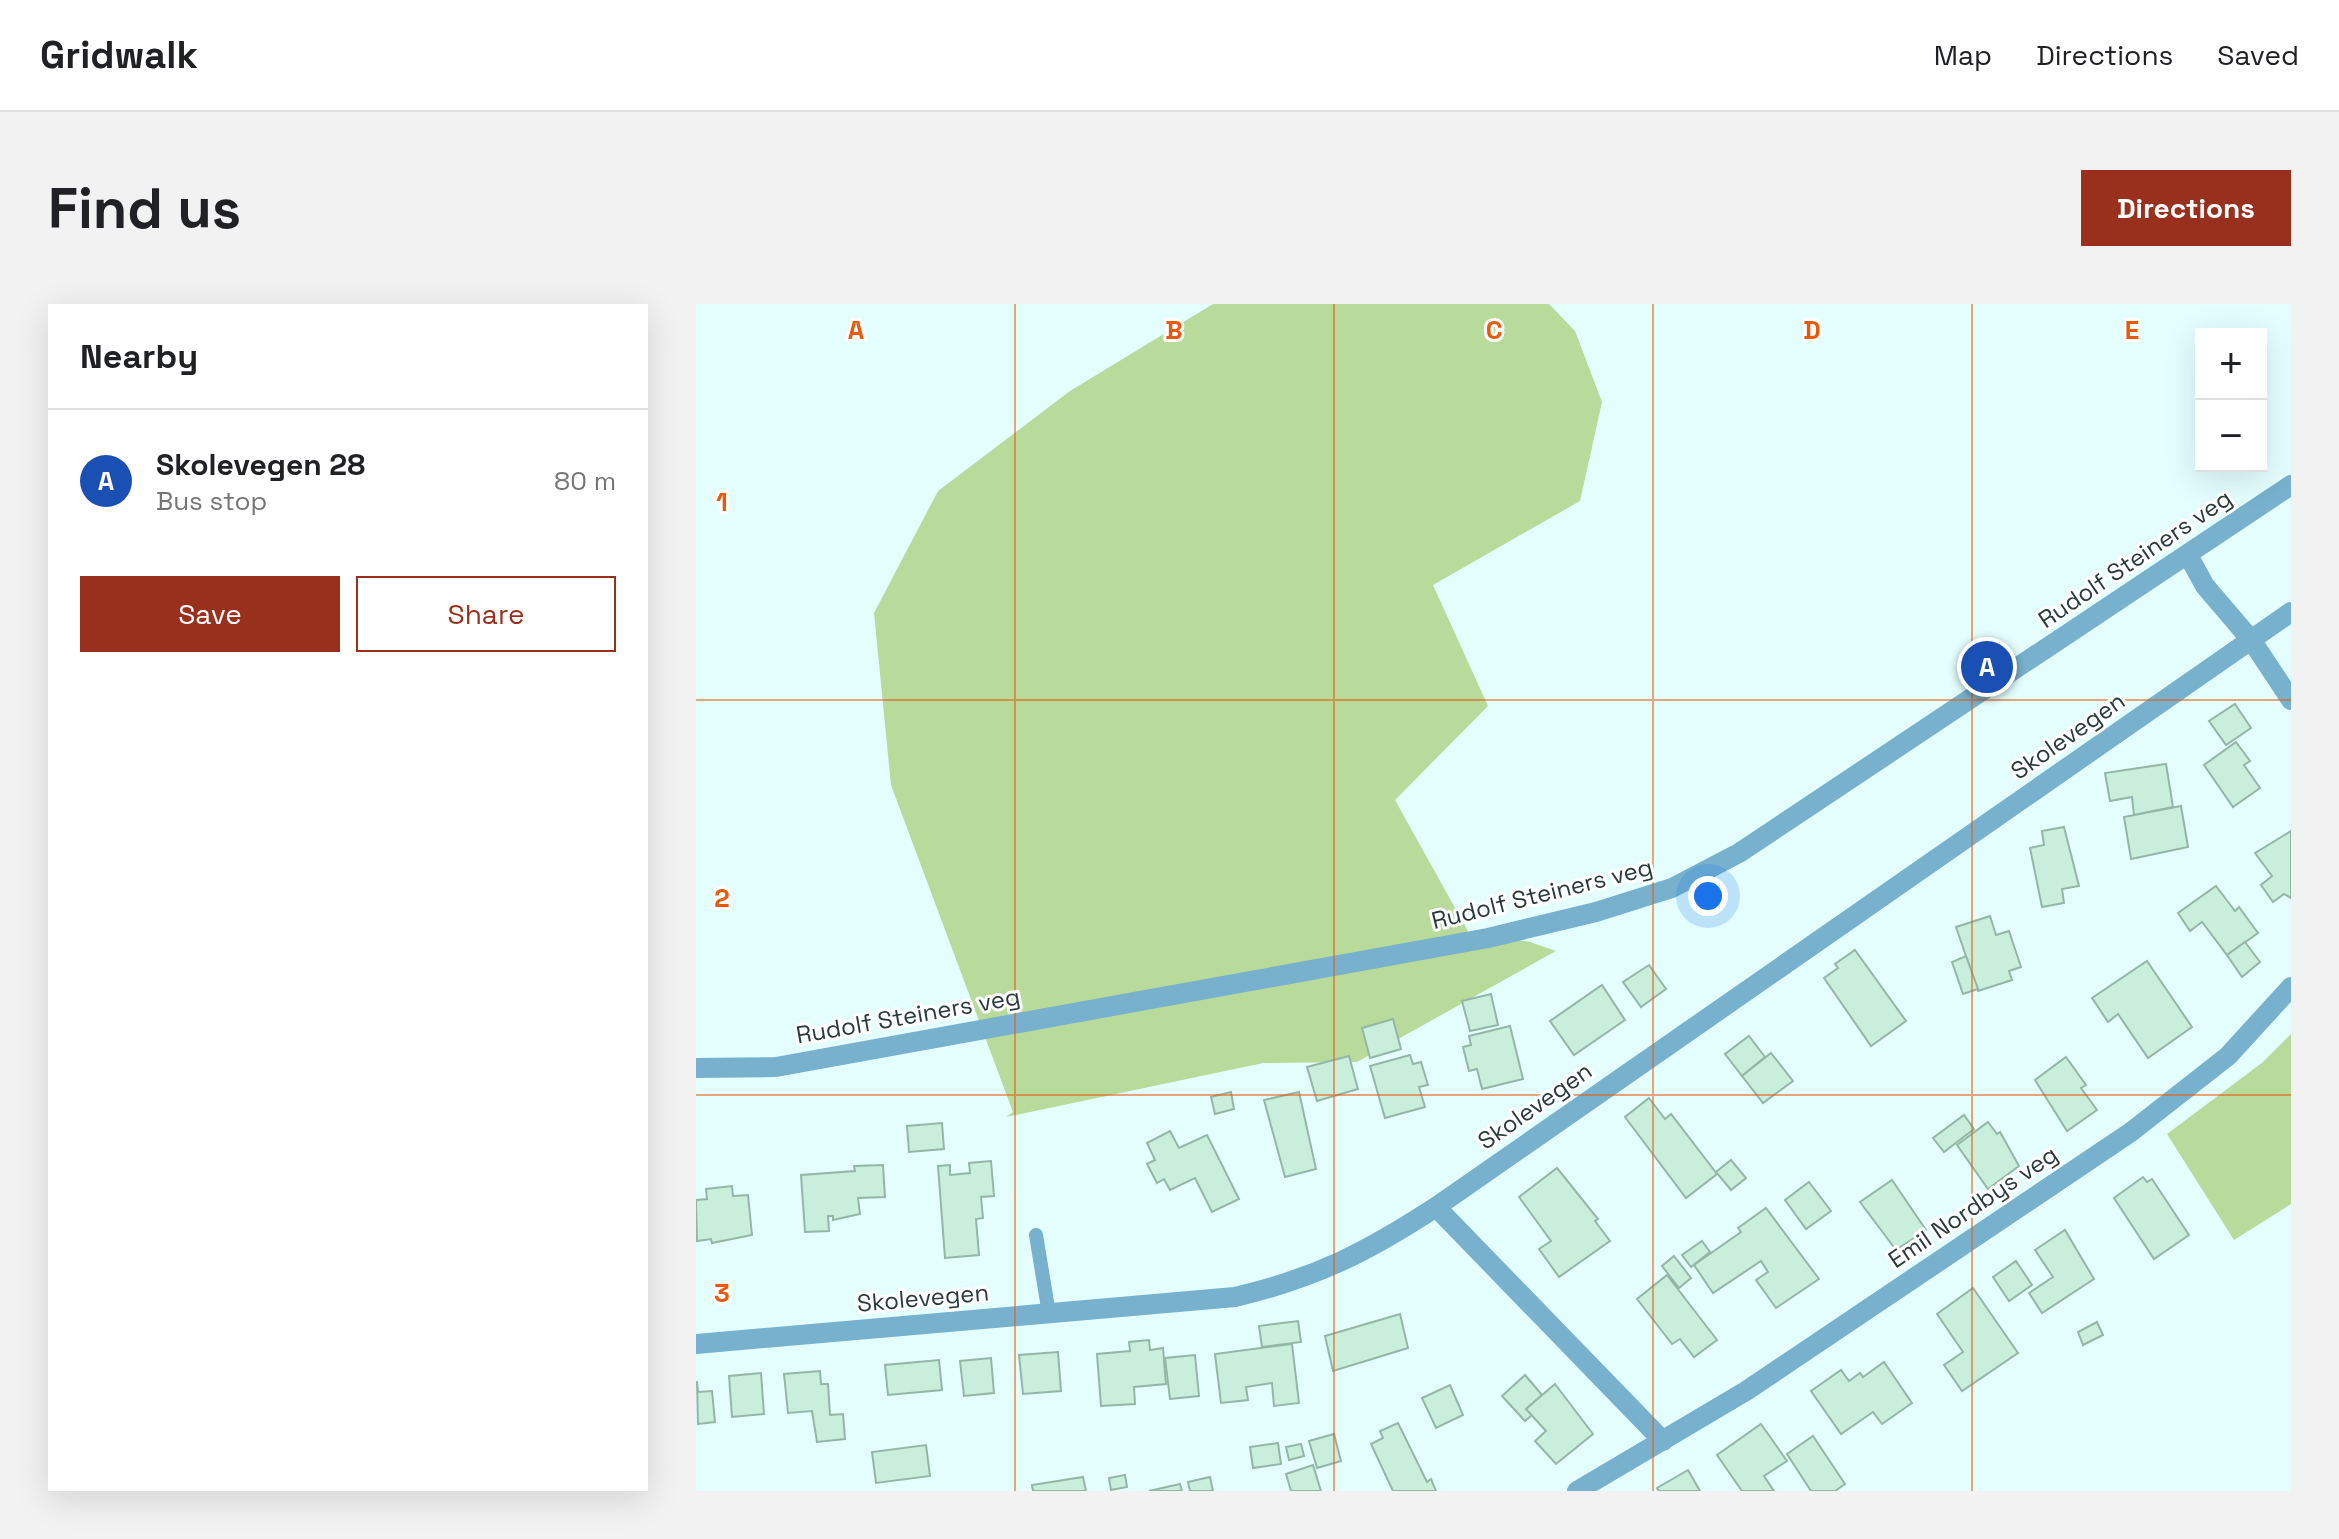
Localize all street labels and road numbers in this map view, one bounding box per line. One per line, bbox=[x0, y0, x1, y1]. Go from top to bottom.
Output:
street label: Rudolf Steiners veg bbox=[2032, 482, 2237, 635]
street label: Skolevegen bbox=[2005, 685, 2131, 786]
street label: Rudolf Steiners veg bbox=[1428, 851, 1656, 936]
street label: Rudolf Steiners veg bbox=[794, 981, 1022, 1050]
street label: Skolevegen bbox=[1472, 1055, 1598, 1156]
street label: Emil Nordbys veg bbox=[1882, 1138, 2063, 1275]
street label: Skolevegen bbox=[856, 1276, 990, 1319]

